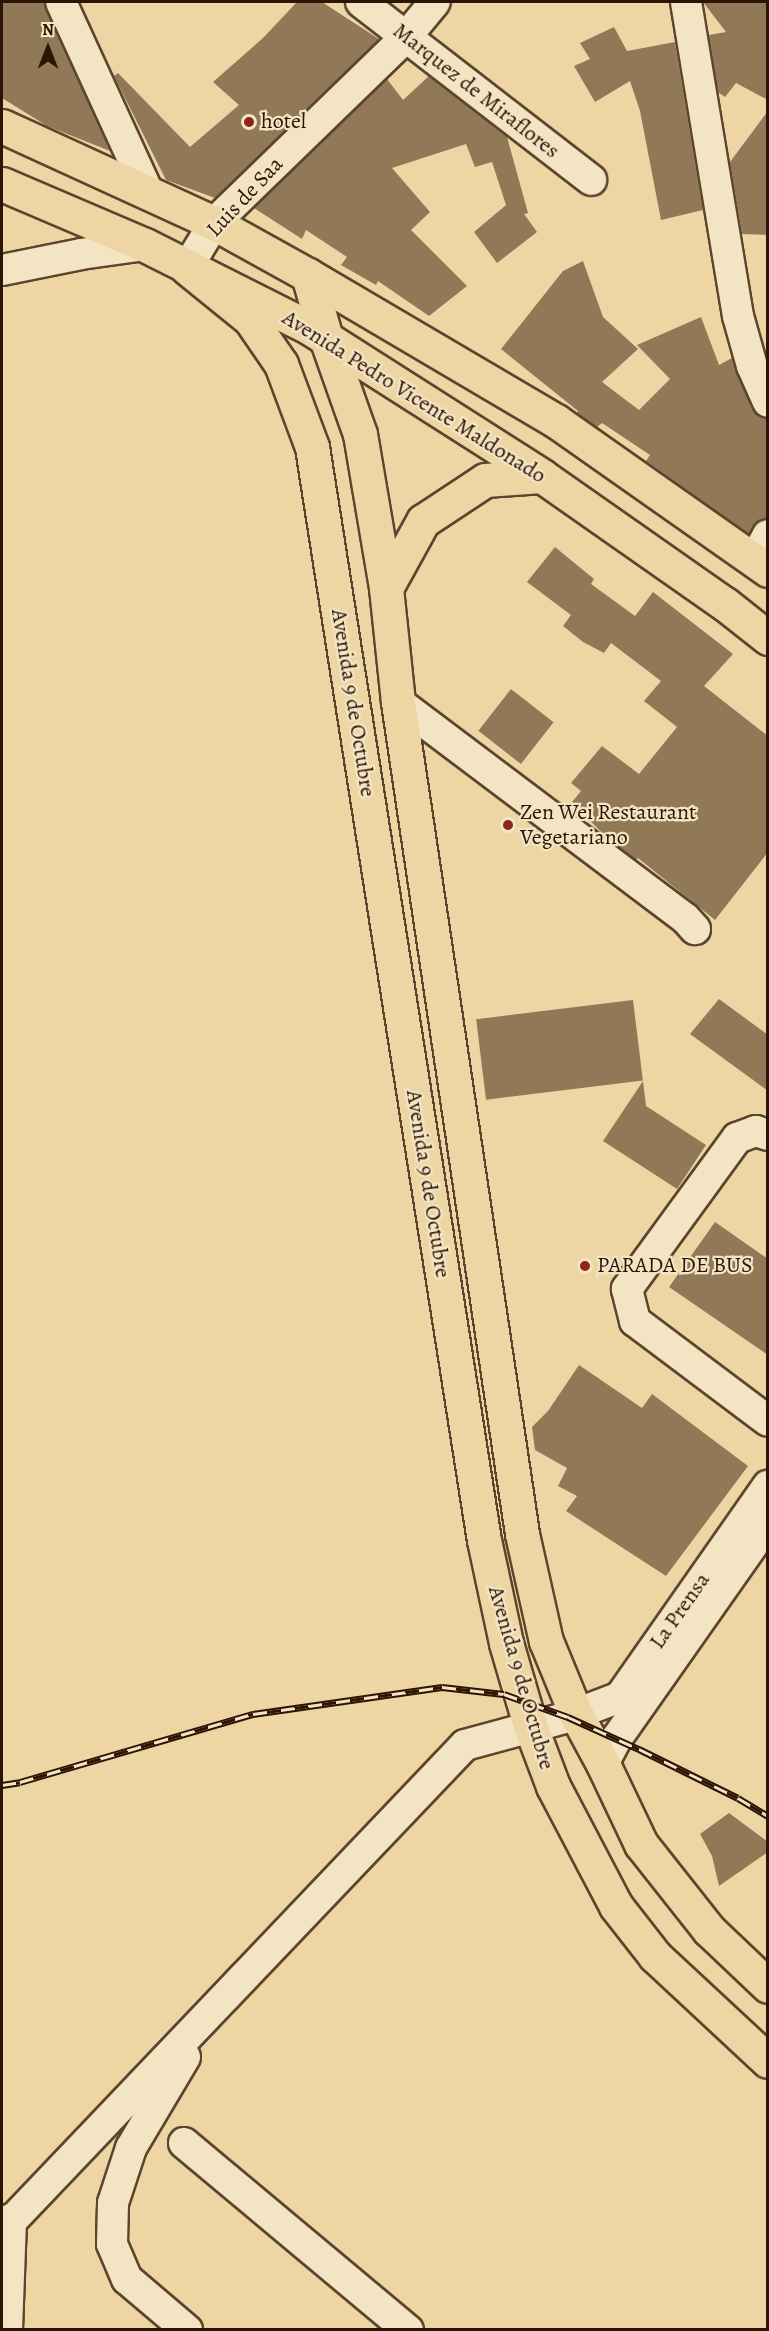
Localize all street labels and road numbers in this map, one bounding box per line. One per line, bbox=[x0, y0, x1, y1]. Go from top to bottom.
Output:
street label: Marquez de Miraflores bbox=[387, 18, 565, 164]
street label: Luis de Saa bbox=[201, 151, 289, 243]
street label: Avenida Pedro Vicente Maldonado bbox=[277, 305, 551, 489]
street label: Avenida 9 de Octubre bbox=[325, 607, 381, 799]
street label: Avenida 9 de Octubre bbox=[400, 1088, 456, 1280]
street label: La Prensa bbox=[644, 1568, 716, 1654]
street label: Avenida 9 de Octubre bbox=[482, 1583, 560, 1773]

